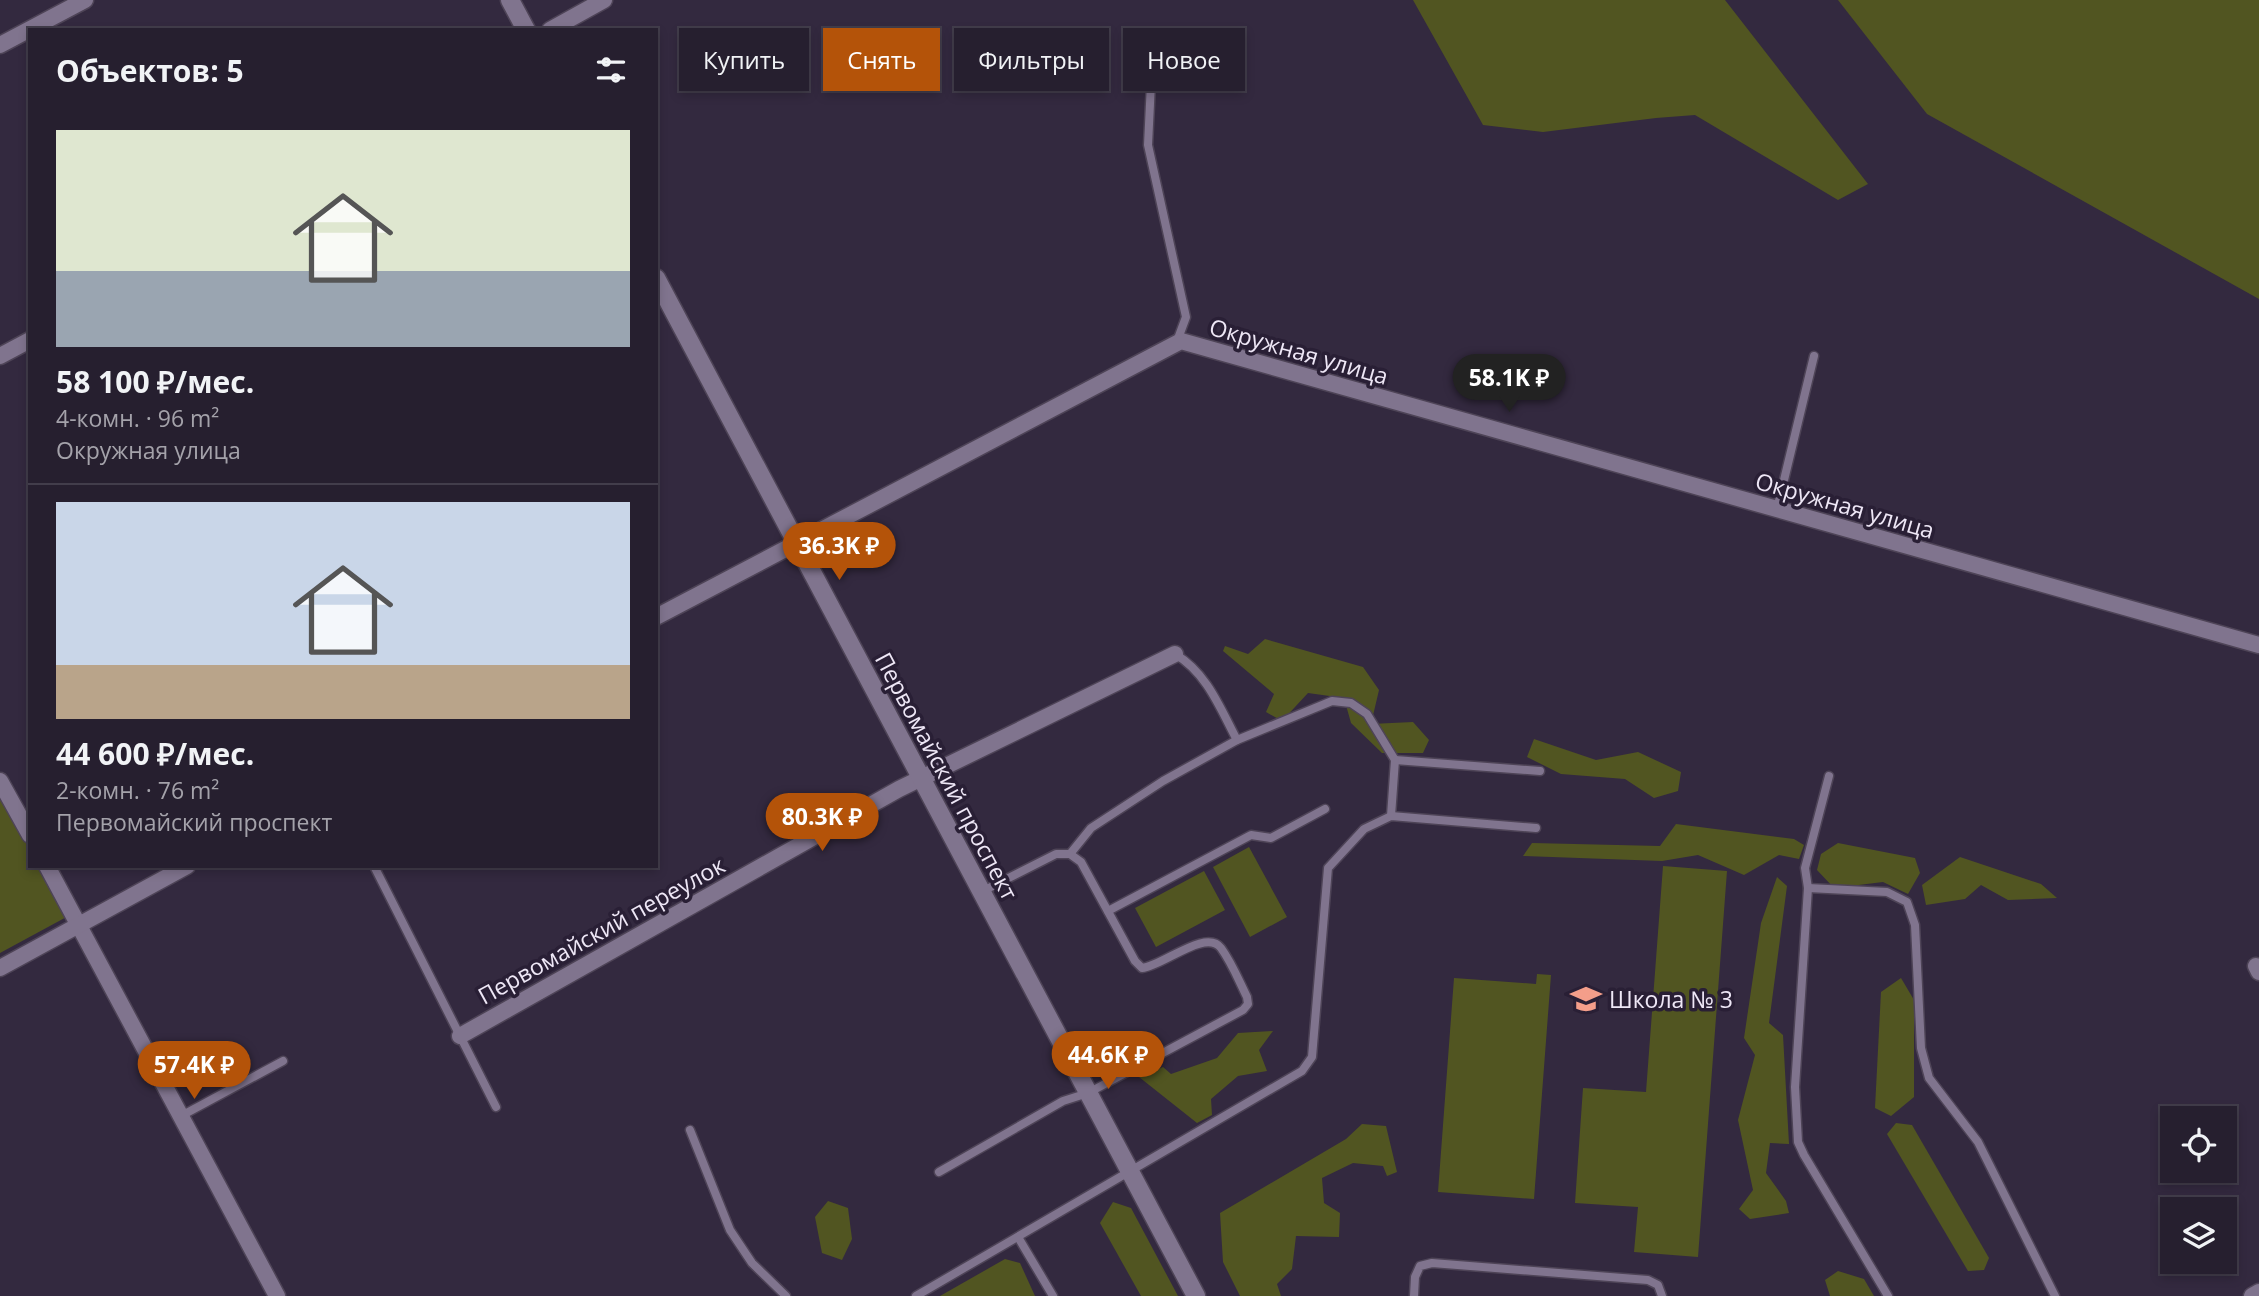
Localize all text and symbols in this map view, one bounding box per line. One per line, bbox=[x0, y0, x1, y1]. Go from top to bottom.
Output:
chip: Купить bbox=[679, 28, 809, 91]
chip: Снять bbox=[823, 28, 940, 91]
chip: Фильтры bbox=[954, 28, 1109, 91]
chip: Новое bbox=[1123, 28, 1245, 91]
text: Объектов: 5 bbox=[56, 50, 244, 91]
icon: filters bbox=[592, 51, 630, 89]
icon: home bbox=[280, 175, 406, 301]
street label: Окружная улица bbox=[1206, 310, 1392, 392]
pin: 58.1K ₽ bbox=[1444, 354, 1574, 414]
text: 58 100 ₽/мес. bbox=[56, 361, 254, 402]
text: 58.1K ₽ bbox=[1469, 361, 1549, 393]
text: 4-комн. · 96 m² bbox=[56, 402, 219, 434]
text: Окружная улица bbox=[56, 434, 241, 466]
street label: Окружная улица bbox=[1752, 464, 1938, 546]
pin: 36.3K ₽ bbox=[774, 522, 904, 582]
text: 36.3K ₽ bbox=[799, 529, 879, 561]
icon: home bbox=[280, 547, 406, 673]
street label: Первомайский проспект bbox=[868, 647, 1026, 906]
text: 44 600 ₽/мес. bbox=[56, 733, 254, 774]
text: 2-комн. · 76 m² bbox=[56, 774, 219, 806]
pin: 80.3K ₽ bbox=[757, 794, 887, 853]
text: 80.3K ₽ bbox=[782, 800, 862, 832]
text: Первомайский проспект bbox=[56, 806, 332, 838]
street label: Первомайский переулок bbox=[472, 849, 730, 1011]
school or university icon: Школа № 3 bbox=[1569, 982, 1603, 1016]
place label: Школа № 3 bbox=[1609, 983, 1733, 1015]
pin: 44.6K ₽ bbox=[1043, 1032, 1173, 1091]
text: 44.6K ₽ bbox=[1068, 1038, 1148, 1070]
pin: 57.4K ₽ bbox=[129, 1042, 259, 1101]
text: 57.4K ₽ bbox=[154, 1048, 234, 1080]
map controls bbox=[2160, 1106, 2237, 1274]
button: locate bbox=[2160, 1106, 2237, 1183]
button: layers bbox=[2160, 1197, 2237, 1274]

